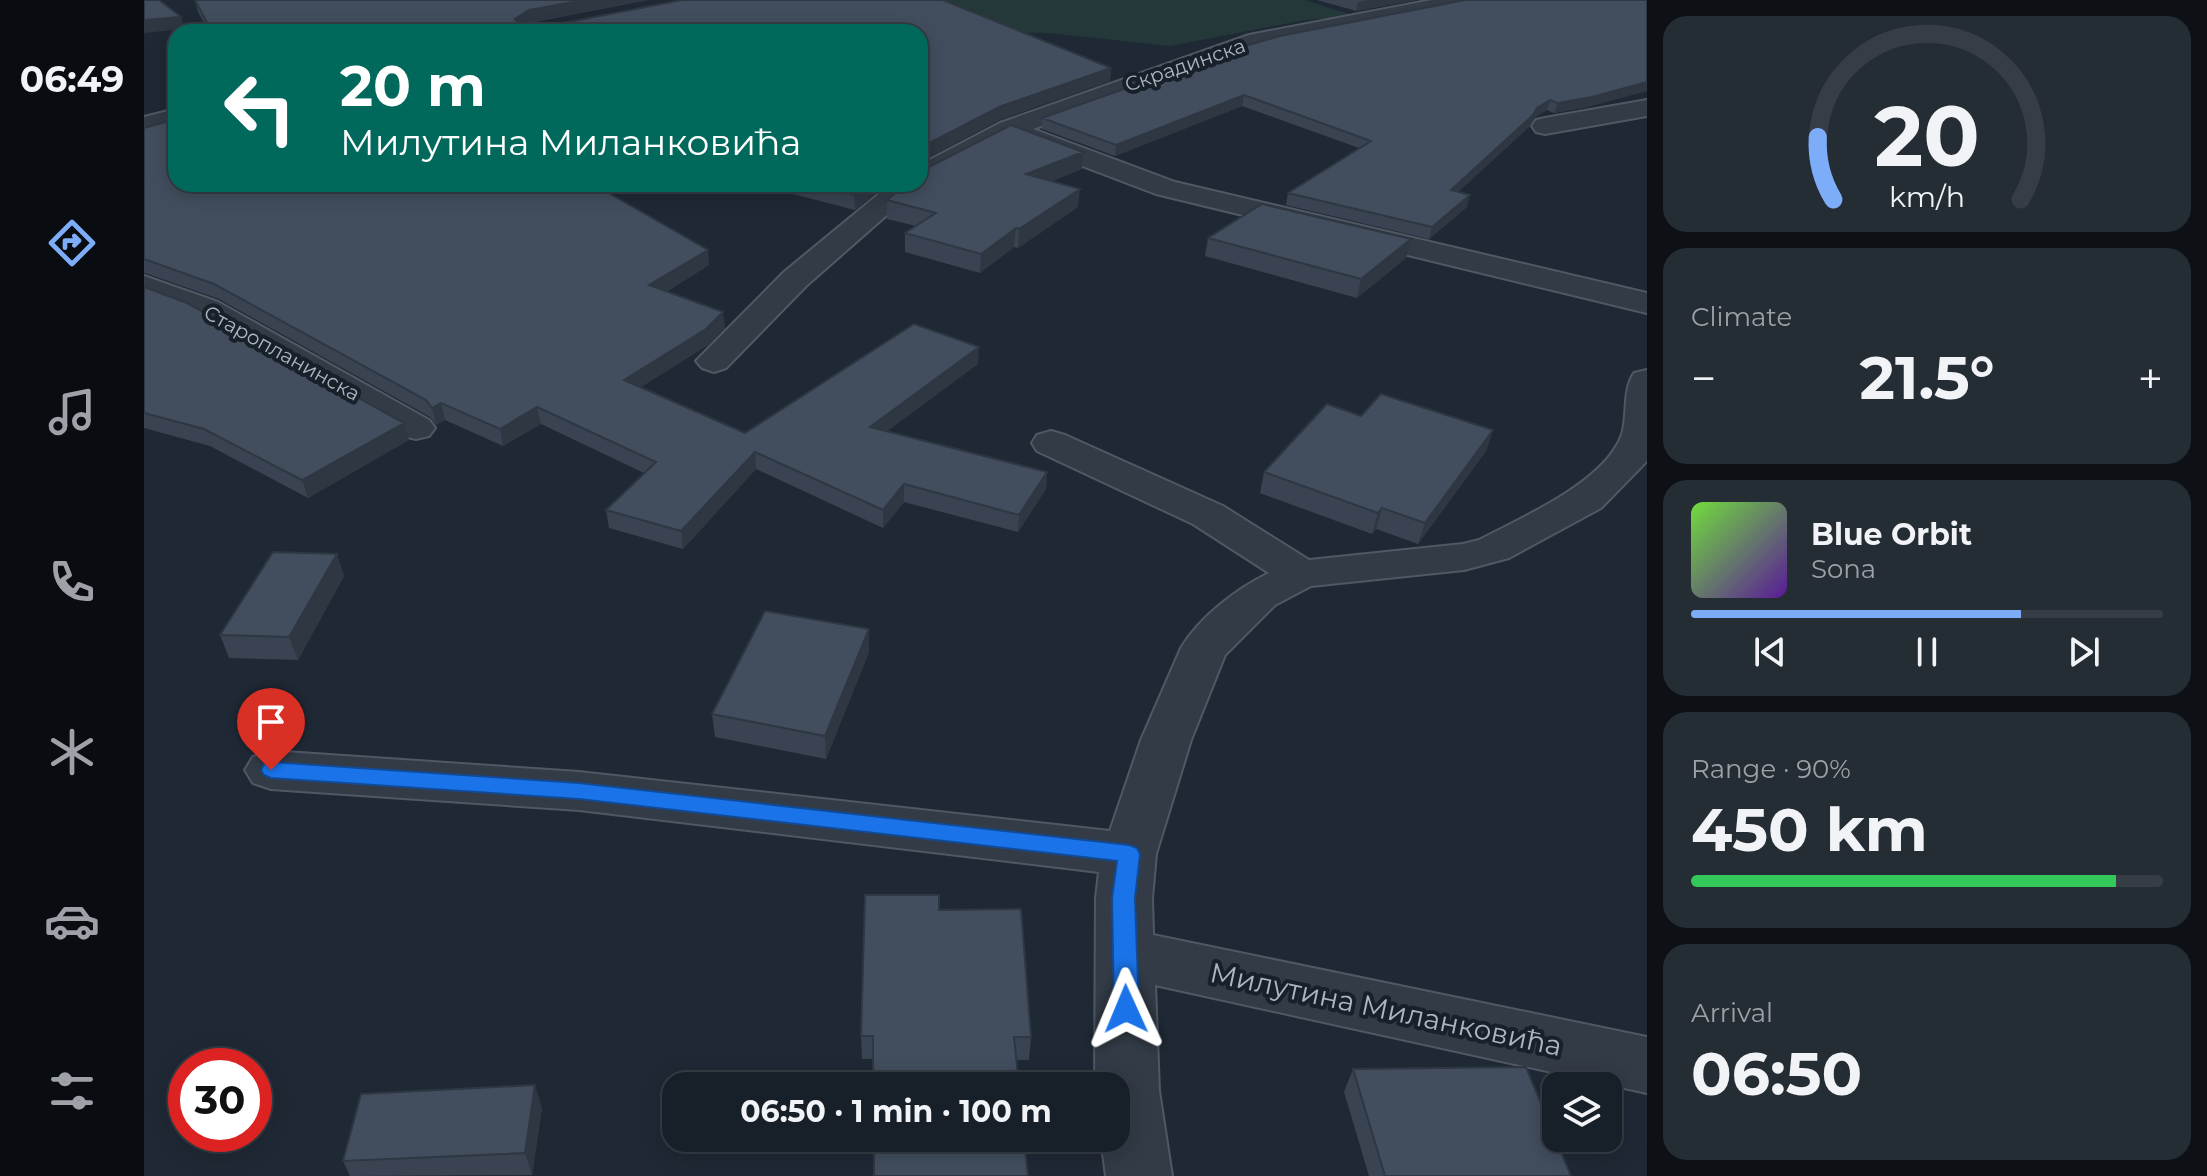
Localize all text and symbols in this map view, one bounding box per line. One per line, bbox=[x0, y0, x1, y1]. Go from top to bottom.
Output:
street label: Скрадинска bbox=[1122, 33, 1248, 97]
text: 20 m bbox=[340, 52, 486, 120]
icon: left bbox=[208, 56, 312, 160]
text: 06:49 bbox=[20, 57, 124, 101]
text: 20 bbox=[1874, 85, 1980, 187]
text: Милутина Миланковића bbox=[340, 120, 801, 164]
text: km/h bbox=[1889, 179, 1965, 214]
icon: directions bbox=[44, 215, 100, 271]
street label: Старопланинска bbox=[200, 300, 364, 406]
text: Climate bbox=[1691, 301, 1792, 333]
text: 21.5° bbox=[1859, 341, 1995, 414]
text: − bbox=[1691, 351, 1716, 405]
text: + bbox=[2138, 351, 2163, 405]
icon: music bbox=[44, 384, 100, 440]
text: Blue Orbit bbox=[1811, 516, 1972, 553]
text: Sona bbox=[1811, 553, 1876, 585]
icon: phone bbox=[44, 554, 100, 610]
icon: previous bbox=[1748, 630, 1792, 674]
icon: pause bbox=[1905, 630, 1949, 674]
icon: next bbox=[2062, 630, 2106, 674]
pin bbox=[237, 688, 305, 770]
icon: arrive bbox=[249, 700, 293, 744]
icon: climate bbox=[44, 724, 100, 780]
text: Range · 90% bbox=[1691, 753, 1851, 785]
text: 450 km bbox=[1691, 793, 1928, 866]
icon: car bbox=[44, 893, 100, 949]
street label: Милутина Миланковића bbox=[1207, 955, 1565, 1063]
position arrow bbox=[1084, 967, 1168, 1051]
text: Arrival bbox=[1691, 997, 1773, 1029]
text: 06:50 bbox=[1691, 1037, 1862, 1110]
speed limit sign: 30 bbox=[168, 1048, 272, 1152]
icon: filters bbox=[44, 1063, 100, 1119]
map controls bbox=[1542, 1072, 1622, 1152]
button: layers bbox=[1542, 1072, 1622, 1152]
text: 06:50 · 1 min · 100 m bbox=[740, 1093, 1052, 1130]

